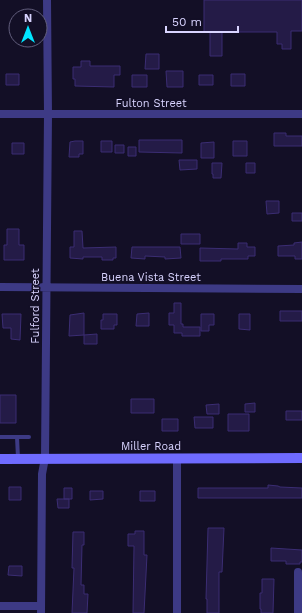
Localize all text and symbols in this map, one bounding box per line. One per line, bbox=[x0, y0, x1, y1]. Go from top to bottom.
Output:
north arrow bbox=[8, 8, 48, 48]
scale bar bbox=[166, 8, 238, 34]
text: N bbox=[24, 12, 32, 25]
text: 50 m bbox=[172, 15, 202, 29]
street label: Fulton Street bbox=[115, 97, 187, 110]
street label: Fulford Street bbox=[29, 268, 42, 344]
street label: Buena Vista Street bbox=[101, 271, 201, 284]
street label: Miller Road bbox=[121, 440, 181, 453]

